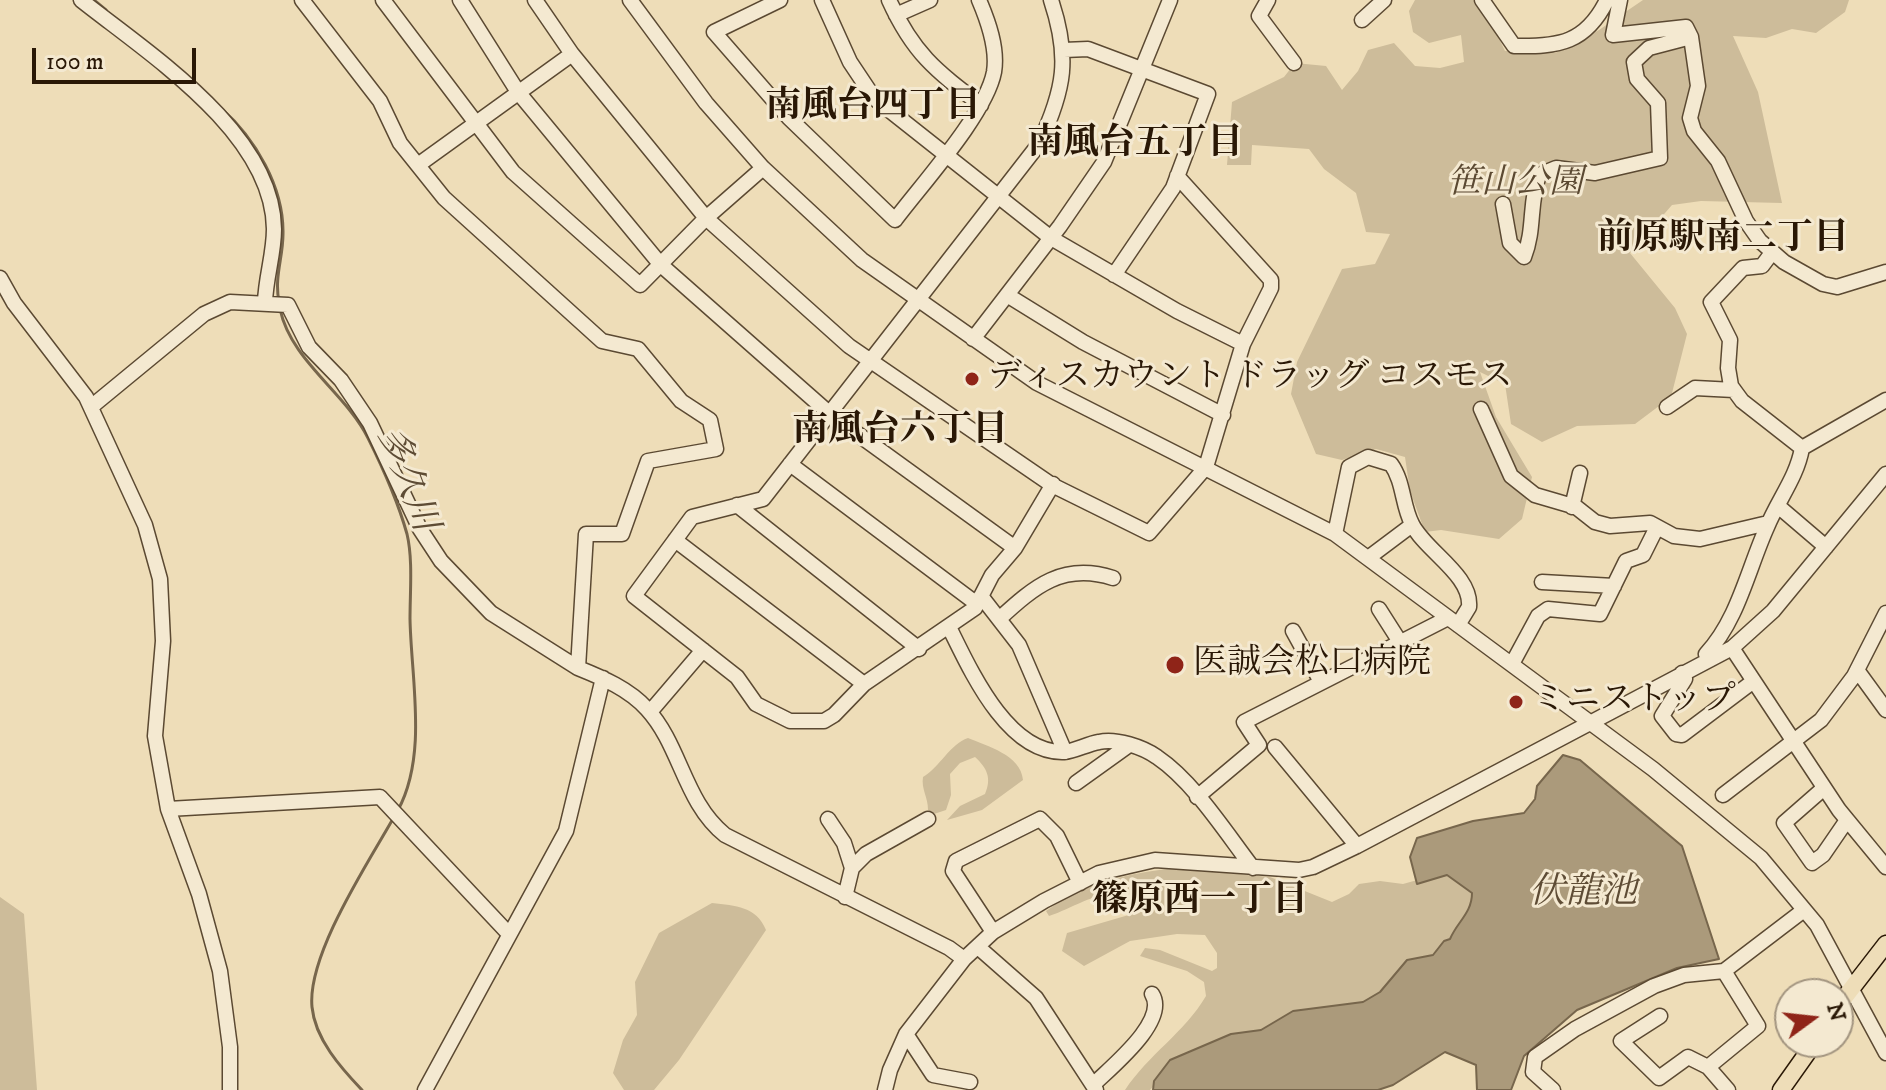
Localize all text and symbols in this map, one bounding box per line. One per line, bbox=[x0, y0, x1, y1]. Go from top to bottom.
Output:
scale bar bbox=[36, 32, 200, 82]
text: 100 m bbox=[46, 47, 104, 77]
district label: 南風台四丁目 bbox=[765, 87, 981, 131]
district label: 南風台五丁目 bbox=[1027, 124, 1243, 168]
park label: 笹山公園 bbox=[1447, 165, 1583, 205]
district label: 前原駅南二丁目 bbox=[1597, 219, 1849, 263]
place label: ディスカウント ドラッグ コスモス bbox=[988, 359, 1513, 399]
marker: ディスカウント ドラッグ コスモス bbox=[963, 370, 981, 388]
district label: 南風台六丁目 bbox=[792, 411, 1008, 455]
water label: 多久川 bbox=[365, 422, 445, 538]
place label: 医誠会松口病院 bbox=[1193, 645, 1431, 685]
marker: 医誠会松口病院 bbox=[1164, 654, 1186, 676]
place label: ミニストップ bbox=[1532, 682, 1736, 722]
marker: ミニストップ bbox=[1507, 693, 1525, 711]
water label: 伏龍池 bbox=[1529, 873, 1637, 917]
district label: 篠原西一丁目 bbox=[1092, 881, 1308, 925]
north arrow bbox=[1774, 978, 1854, 1058]
text: N bbox=[1820, 1000, 1851, 1024]

